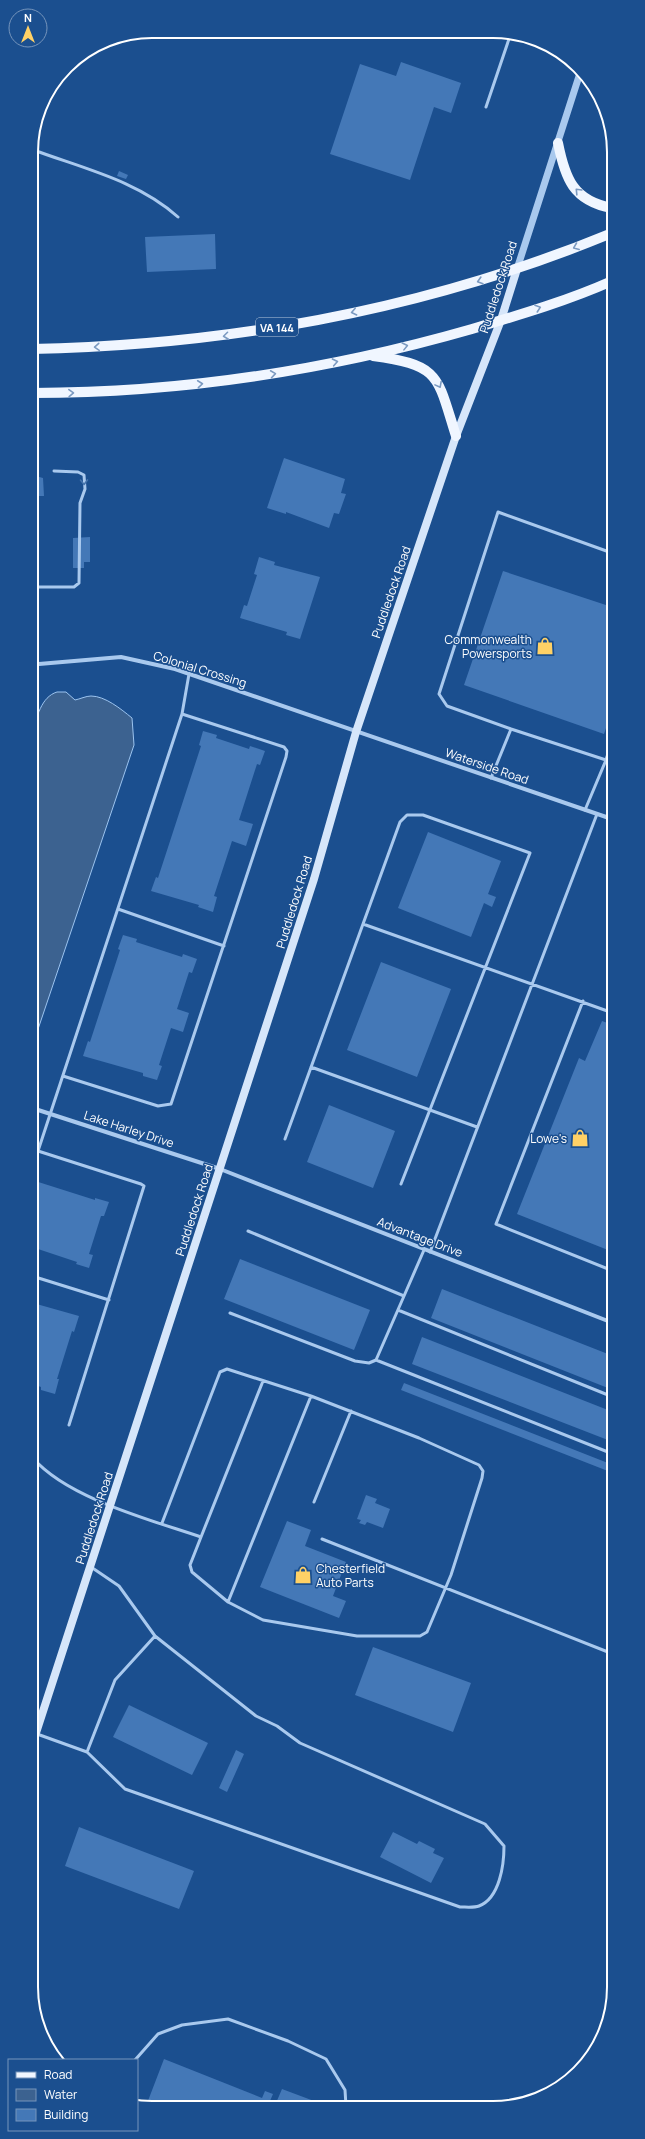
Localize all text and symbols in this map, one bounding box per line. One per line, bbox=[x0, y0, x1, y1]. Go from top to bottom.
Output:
north arrow bbox=[8, 8, 48, 48]
text: N bbox=[24, 10, 32, 25]
one-way arrow bbox=[575, 188, 583, 196]
street label: Puddledock Road bbox=[475, 239, 521, 335]
one-way arrow bbox=[572, 243, 579, 251]
one-way arrow bbox=[477, 276, 484, 285]
one-way arrow bbox=[535, 304, 542, 313]
one-way arrow bbox=[351, 308, 357, 316]
road number: VA 144 bbox=[256, 318, 298, 336]
one-way arrow bbox=[223, 331, 229, 340]
one-way arrow bbox=[94, 343, 100, 352]
one-way arrow bbox=[402, 343, 409, 351]
one-way arrow bbox=[332, 358, 338, 367]
one-way arrow bbox=[270, 370, 276, 379]
one-way arrow bbox=[197, 380, 203, 389]
one-way arrow bbox=[434, 381, 441, 388]
one-way arrow bbox=[68, 389, 74, 397]
one-way arrow bbox=[80, 479, 89, 485]
street label: Puddledock Road bbox=[367, 544, 415, 640]
place label: Commonwealth Powersports bbox=[445, 631, 532, 662]
shop icon: Commonwealth Powersports bbox=[535, 636, 555, 656]
street label: Colonial Crossing bbox=[151, 647, 249, 691]
street label: Waterside Road bbox=[443, 744, 531, 788]
street label: Puddledock Road bbox=[272, 854, 316, 950]
street label: Lake Harley Drive bbox=[82, 1106, 176, 1152]
shop icon: Lowe's bbox=[570, 1128, 590, 1148]
place label: Lowe's bbox=[530, 1130, 567, 1147]
street label: Puddledock Road bbox=[171, 1162, 217, 1258]
street label: Advantage Drive bbox=[375, 1213, 465, 1261]
street label: Puddledock Road bbox=[71, 1470, 117, 1566]
place label: Chesterfield Auto Parts bbox=[316, 1560, 385, 1591]
shop icon: Chesterfield Auto Parts bbox=[293, 1565, 313, 1585]
legend bbox=[8, 2059, 138, 2131]
text: Road bbox=[44, 2066, 72, 2083]
text: Water bbox=[44, 2086, 78, 2103]
text: Building bbox=[44, 2106, 88, 2123]

